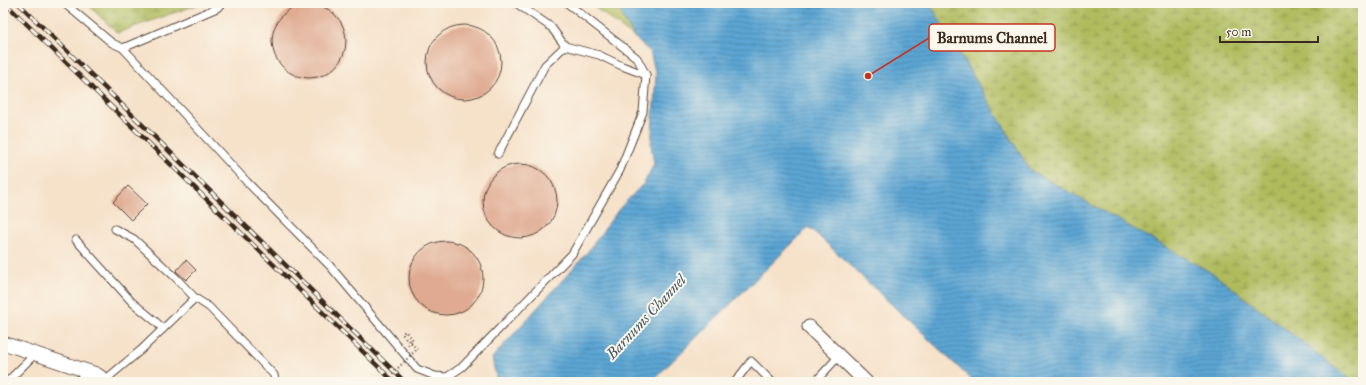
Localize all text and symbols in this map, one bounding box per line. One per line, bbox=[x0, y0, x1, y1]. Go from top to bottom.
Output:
scale bar bbox=[1220, 18, 1318, 44]
callout: Barnums Channel bbox=[929, 24, 1055, 51]
text: 50 m bbox=[1226, 25, 1251, 39]
text: Barnums Channel bbox=[937, 29, 1048, 47]
water label: Barnums Channel bbox=[602, 270, 691, 364]

